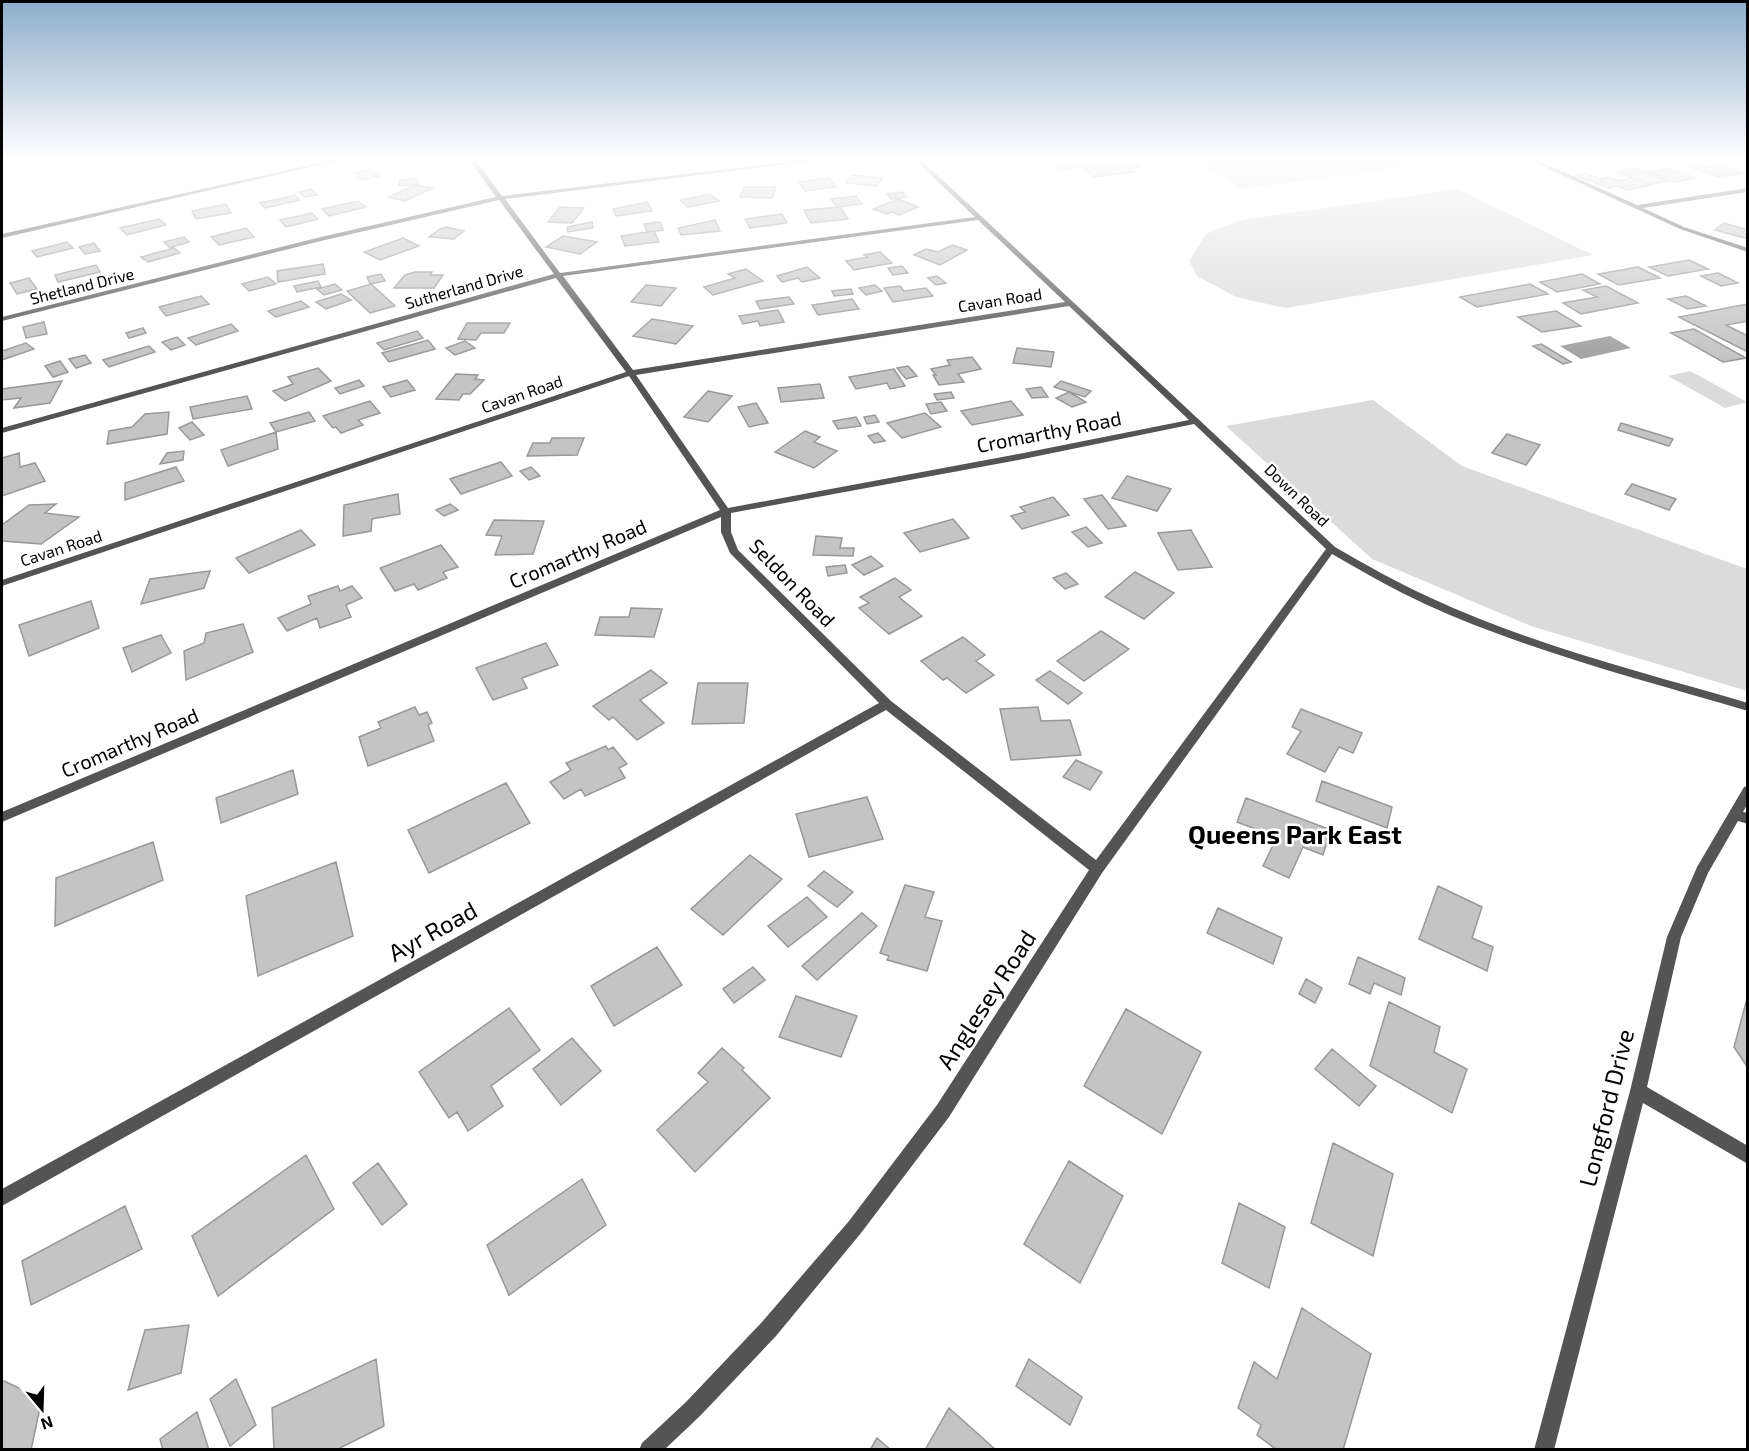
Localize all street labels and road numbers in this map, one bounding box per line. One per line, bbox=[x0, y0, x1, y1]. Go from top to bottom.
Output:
street label: Sutherland Drive bbox=[403, 261, 525, 312]
street label: Shetland Drive bbox=[28, 263, 136, 308]
street label: Cavan Road bbox=[957, 283, 1043, 316]
street label: Cavan Road bbox=[479, 371, 565, 416]
street label: Cromarthy Road bbox=[974, 405, 1123, 457]
street label: Down Road bbox=[1261, 459, 1334, 530]
street label: Cromarthy Road bbox=[505, 513, 650, 593]
street label: Cavan Road bbox=[18, 525, 104, 570]
street label: Seldon Road bbox=[745, 533, 841, 631]
street label: Cromarthy Road bbox=[57, 702, 202, 782]
street label: Ayr Road bbox=[383, 895, 482, 967]
street label: Anglesey Road bbox=[930, 924, 1041, 1074]
street label: Longford Drive bbox=[1572, 1026, 1639, 1189]

